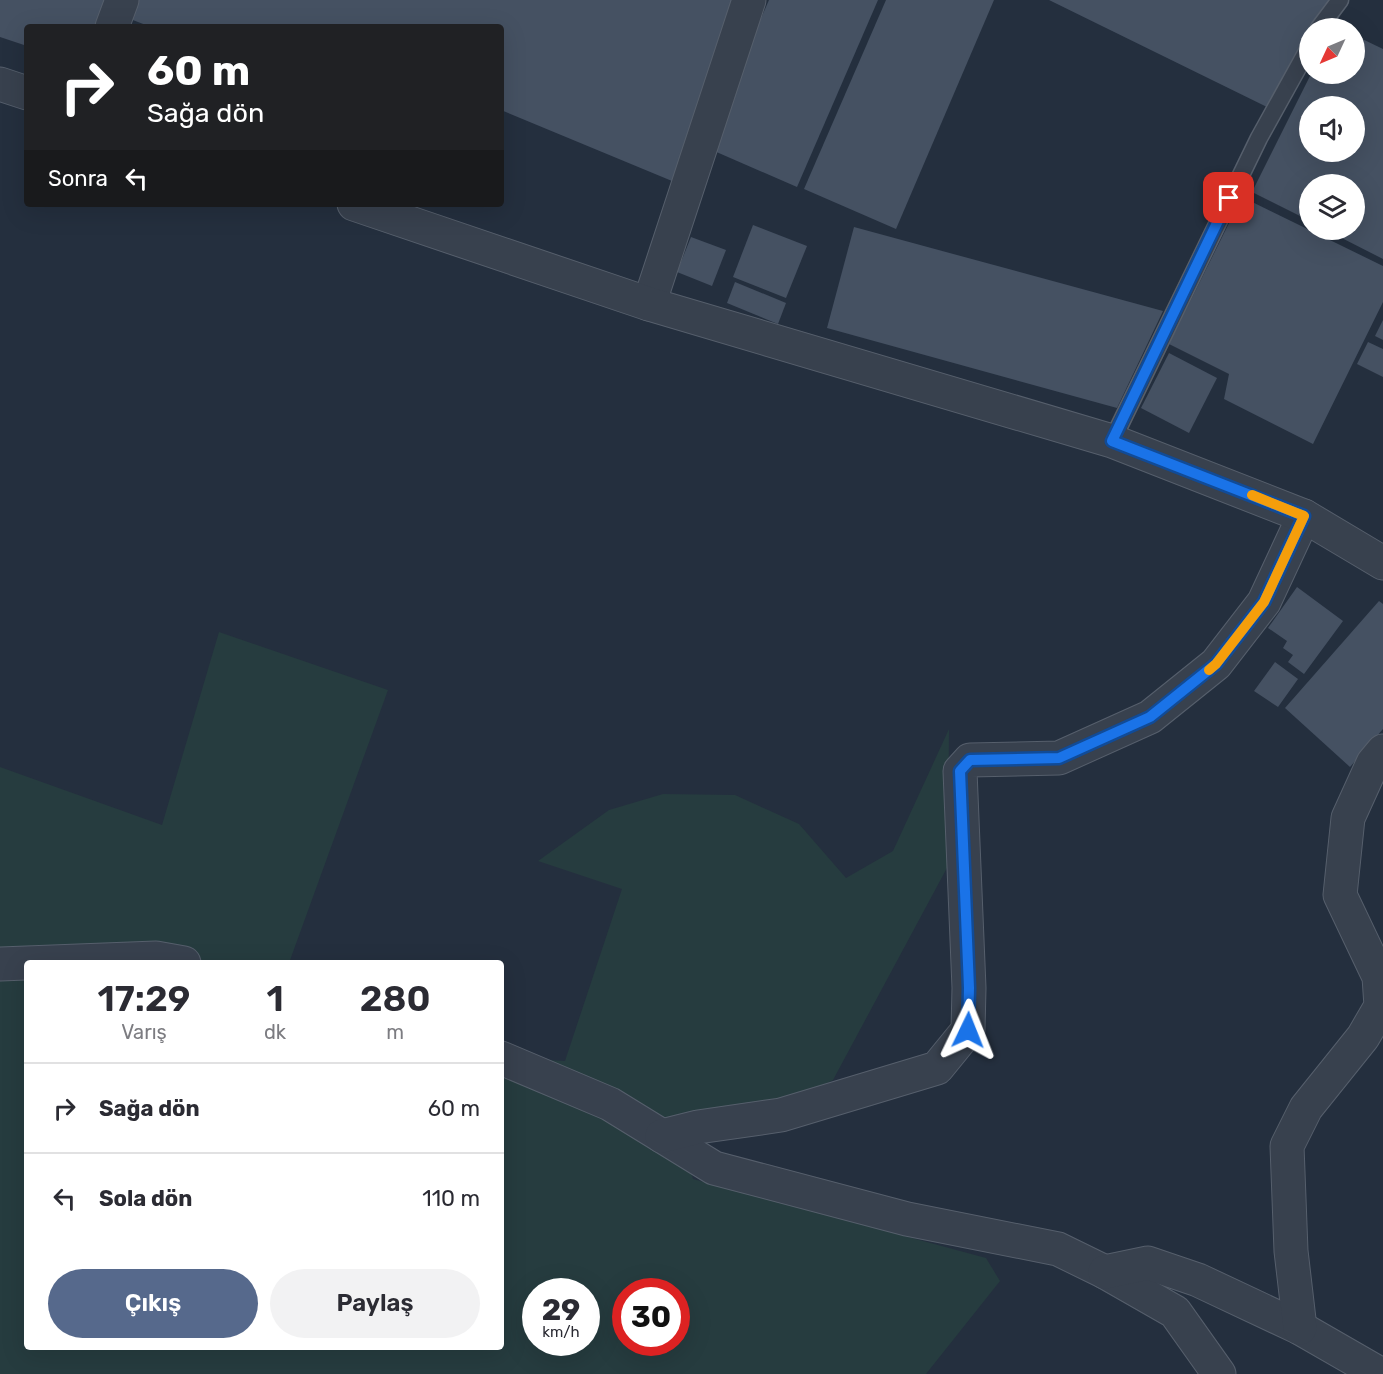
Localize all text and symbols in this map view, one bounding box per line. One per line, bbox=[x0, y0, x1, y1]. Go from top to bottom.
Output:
north arrow bbox=[1299, 18, 1365, 84]
map controls bbox=[1299, 18, 1365, 240]
text: 60 m bbox=[147, 46, 250, 96]
icon: right bbox=[48, 48, 126, 126]
button: sound bbox=[1299, 96, 1365, 162]
text: Sağa dön bbox=[147, 97, 264, 129]
icon: left bbox=[120, 162, 153, 195]
text: Sonra bbox=[48, 165, 108, 192]
pin bbox=[1203, 172, 1254, 223]
button: layers bbox=[1299, 174, 1365, 240]
icon: arrive bbox=[1212, 181, 1245, 214]
text: 17:29 bbox=[97, 977, 190, 1020]
text: 1 bbox=[266, 977, 284, 1020]
text: 280 bbox=[360, 977, 431, 1020]
position arrow bbox=[936, 998, 1000, 1062]
text: Varış bbox=[121, 1020, 167, 1044]
text: dk bbox=[264, 1020, 286, 1044]
text: m bbox=[386, 1020, 404, 1044]
icon: right bbox=[48, 1092, 81, 1125]
text: Sağa dön bbox=[99, 1095, 200, 1122]
text: 60 m bbox=[428, 1095, 480, 1122]
icon: left bbox=[48, 1182, 81, 1215]
text: Sola dön bbox=[99, 1185, 192, 1212]
text: 110 m bbox=[422, 1185, 480, 1212]
button: Çıkış bbox=[48, 1269, 258, 1338]
button: Paylaş bbox=[270, 1269, 480, 1338]
speed limit sign: 30 bbox=[612, 1278, 690, 1356]
text: 29 bbox=[542, 1292, 580, 1328]
text: km/h bbox=[542, 1323, 580, 1341]

